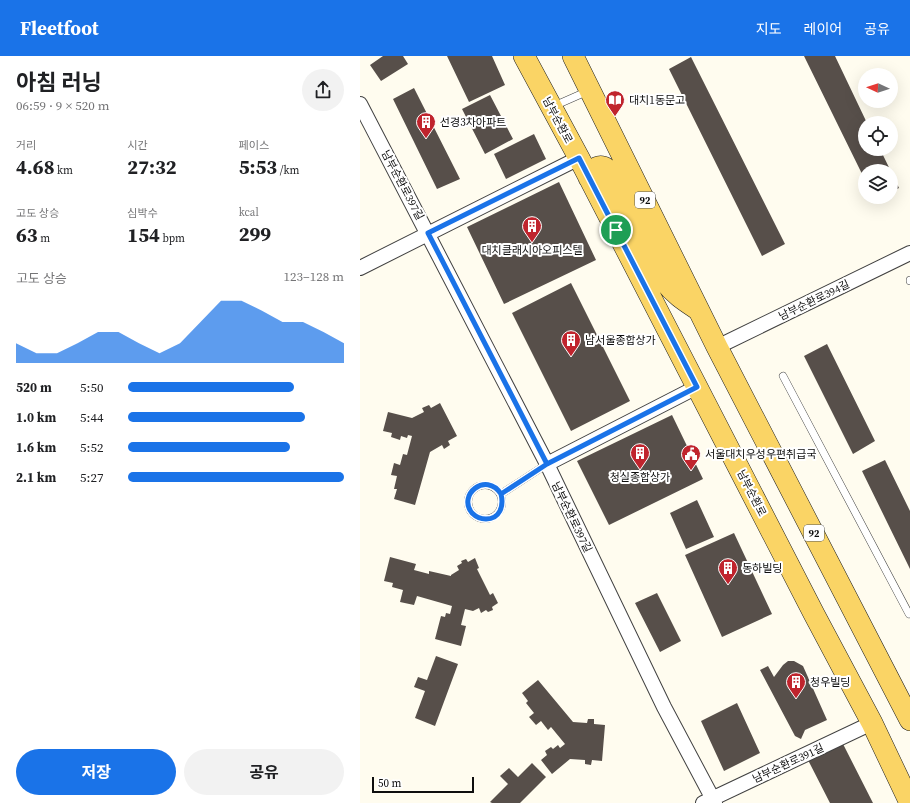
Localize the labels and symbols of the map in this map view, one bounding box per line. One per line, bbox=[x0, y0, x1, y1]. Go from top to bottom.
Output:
north arrow bbox=[858, 68, 898, 108]
library icon: 대치1동문고 bbox=[604, 89, 626, 117]
place label: 대치1동문고 bbox=[629, 93, 685, 108]
street label: 남부순환로 bbox=[539, 94, 576, 146]
building icon: 선경3차아파트 bbox=[415, 111, 437, 139]
place label: 선경3차아파트 bbox=[440, 115, 506, 130]
street label: 남부순환로397길 bbox=[378, 148, 427, 223]
road number: 92 bbox=[635, 192, 655, 208]
pin bbox=[599, 213, 633, 247]
building icon: 대치클래시아오피스텔 bbox=[521, 215, 543, 243]
place label: 대치클래시아오피스텔 bbox=[481, 243, 583, 258]
street label: 남부순환로394길 bbox=[776, 277, 852, 324]
building icon: 남서울종합상가 bbox=[560, 329, 582, 357]
place label: 남서울종합상가 bbox=[585, 333, 656, 348]
building icon: 청실종합상가 bbox=[629, 442, 651, 470]
public building icon: 서울대치우성우편취급국 bbox=[680, 443, 702, 471]
place label: 서울대치우성우편취급국 bbox=[705, 447, 816, 462]
street label: 남부순환로 bbox=[733, 467, 770, 519]
place label: 청실종합상가 bbox=[610, 470, 670, 485]
street label: 남부순환로397길 bbox=[548, 479, 595, 555]
road number: 92 bbox=[804, 525, 824, 541]
building icon: 동하빌딩 bbox=[717, 557, 739, 585]
place label: 동하빌딩 bbox=[742, 561, 782, 576]
building icon: 청우빌딩 bbox=[785, 671, 807, 699]
place label: 청우빌딩 bbox=[810, 675, 850, 690]
street label: 남부순환로391길 bbox=[750, 740, 826, 787]
scale bar bbox=[372, 775, 474, 794]

